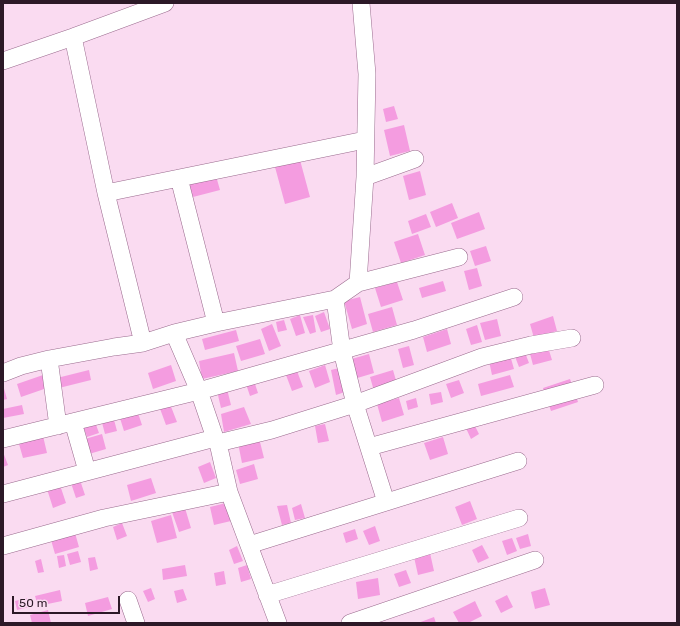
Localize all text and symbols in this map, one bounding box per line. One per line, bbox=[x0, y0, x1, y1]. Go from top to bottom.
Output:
scale bar bbox=[14, 588, 122, 614]
text: 50 m bbox=[19, 596, 47, 610]

